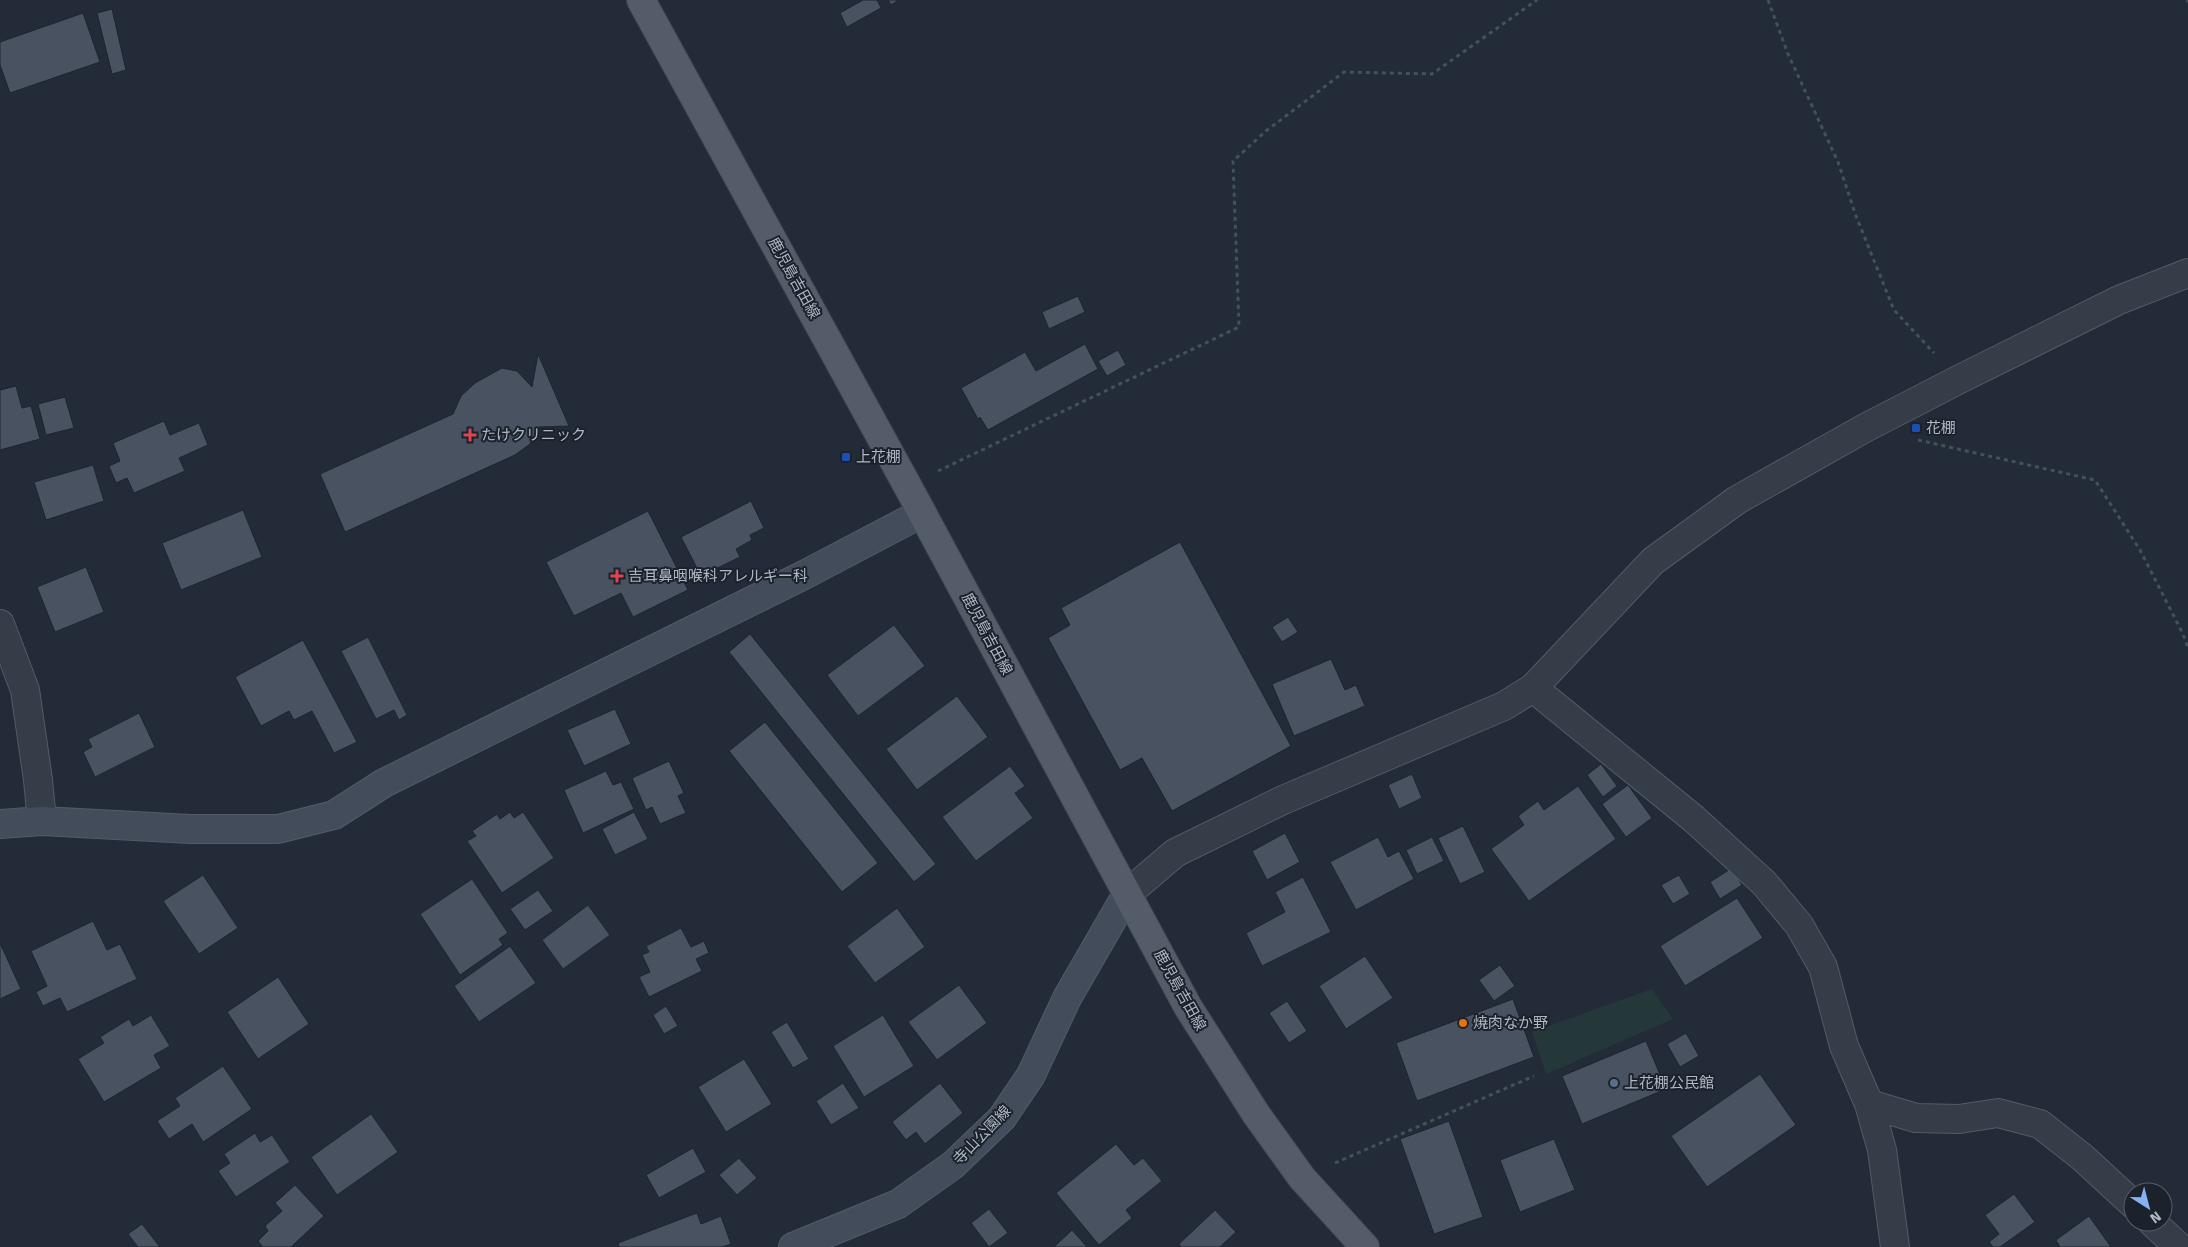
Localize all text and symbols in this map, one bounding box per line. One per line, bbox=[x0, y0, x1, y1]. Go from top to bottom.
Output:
street label: 鹿児島吉田線 bbox=[764, 234, 824, 322]
place label: 花棚 bbox=[1926, 419, 1956, 437]
marker: 花棚 bbox=[1910, 422, 1922, 434]
place label: たけクリニック bbox=[481, 426, 586, 444]
marker: たけクリニック bbox=[463, 428, 477, 442]
place label: 上花棚 bbox=[856, 448, 901, 466]
marker: 上花棚 bbox=[840, 451, 852, 463]
place label: 吉耳鼻咽喉科アレルギー科 bbox=[628, 567, 808, 585]
marker: 吉耳鼻咽喉科アレルギー科 bbox=[610, 569, 624, 583]
street label: 鹿児島吉田線 bbox=[958, 590, 1016, 678]
street label: 鹿児島吉田線 bbox=[1150, 946, 1210, 1034]
place label: 焼肉なか野 bbox=[1473, 1014, 1548, 1032]
marker: 焼肉なか野 bbox=[1457, 1017, 1469, 1029]
place label: 上花棚公民館 bbox=[1624, 1074, 1714, 1092]
marker: 上花棚公民館 bbox=[1608, 1077, 1620, 1089]
street label: 寺山公園線 bbox=[949, 1102, 1015, 1168]
north arrow bbox=[2123, 1182, 2173, 1232]
text: N bbox=[2147, 1208, 2164, 1227]

